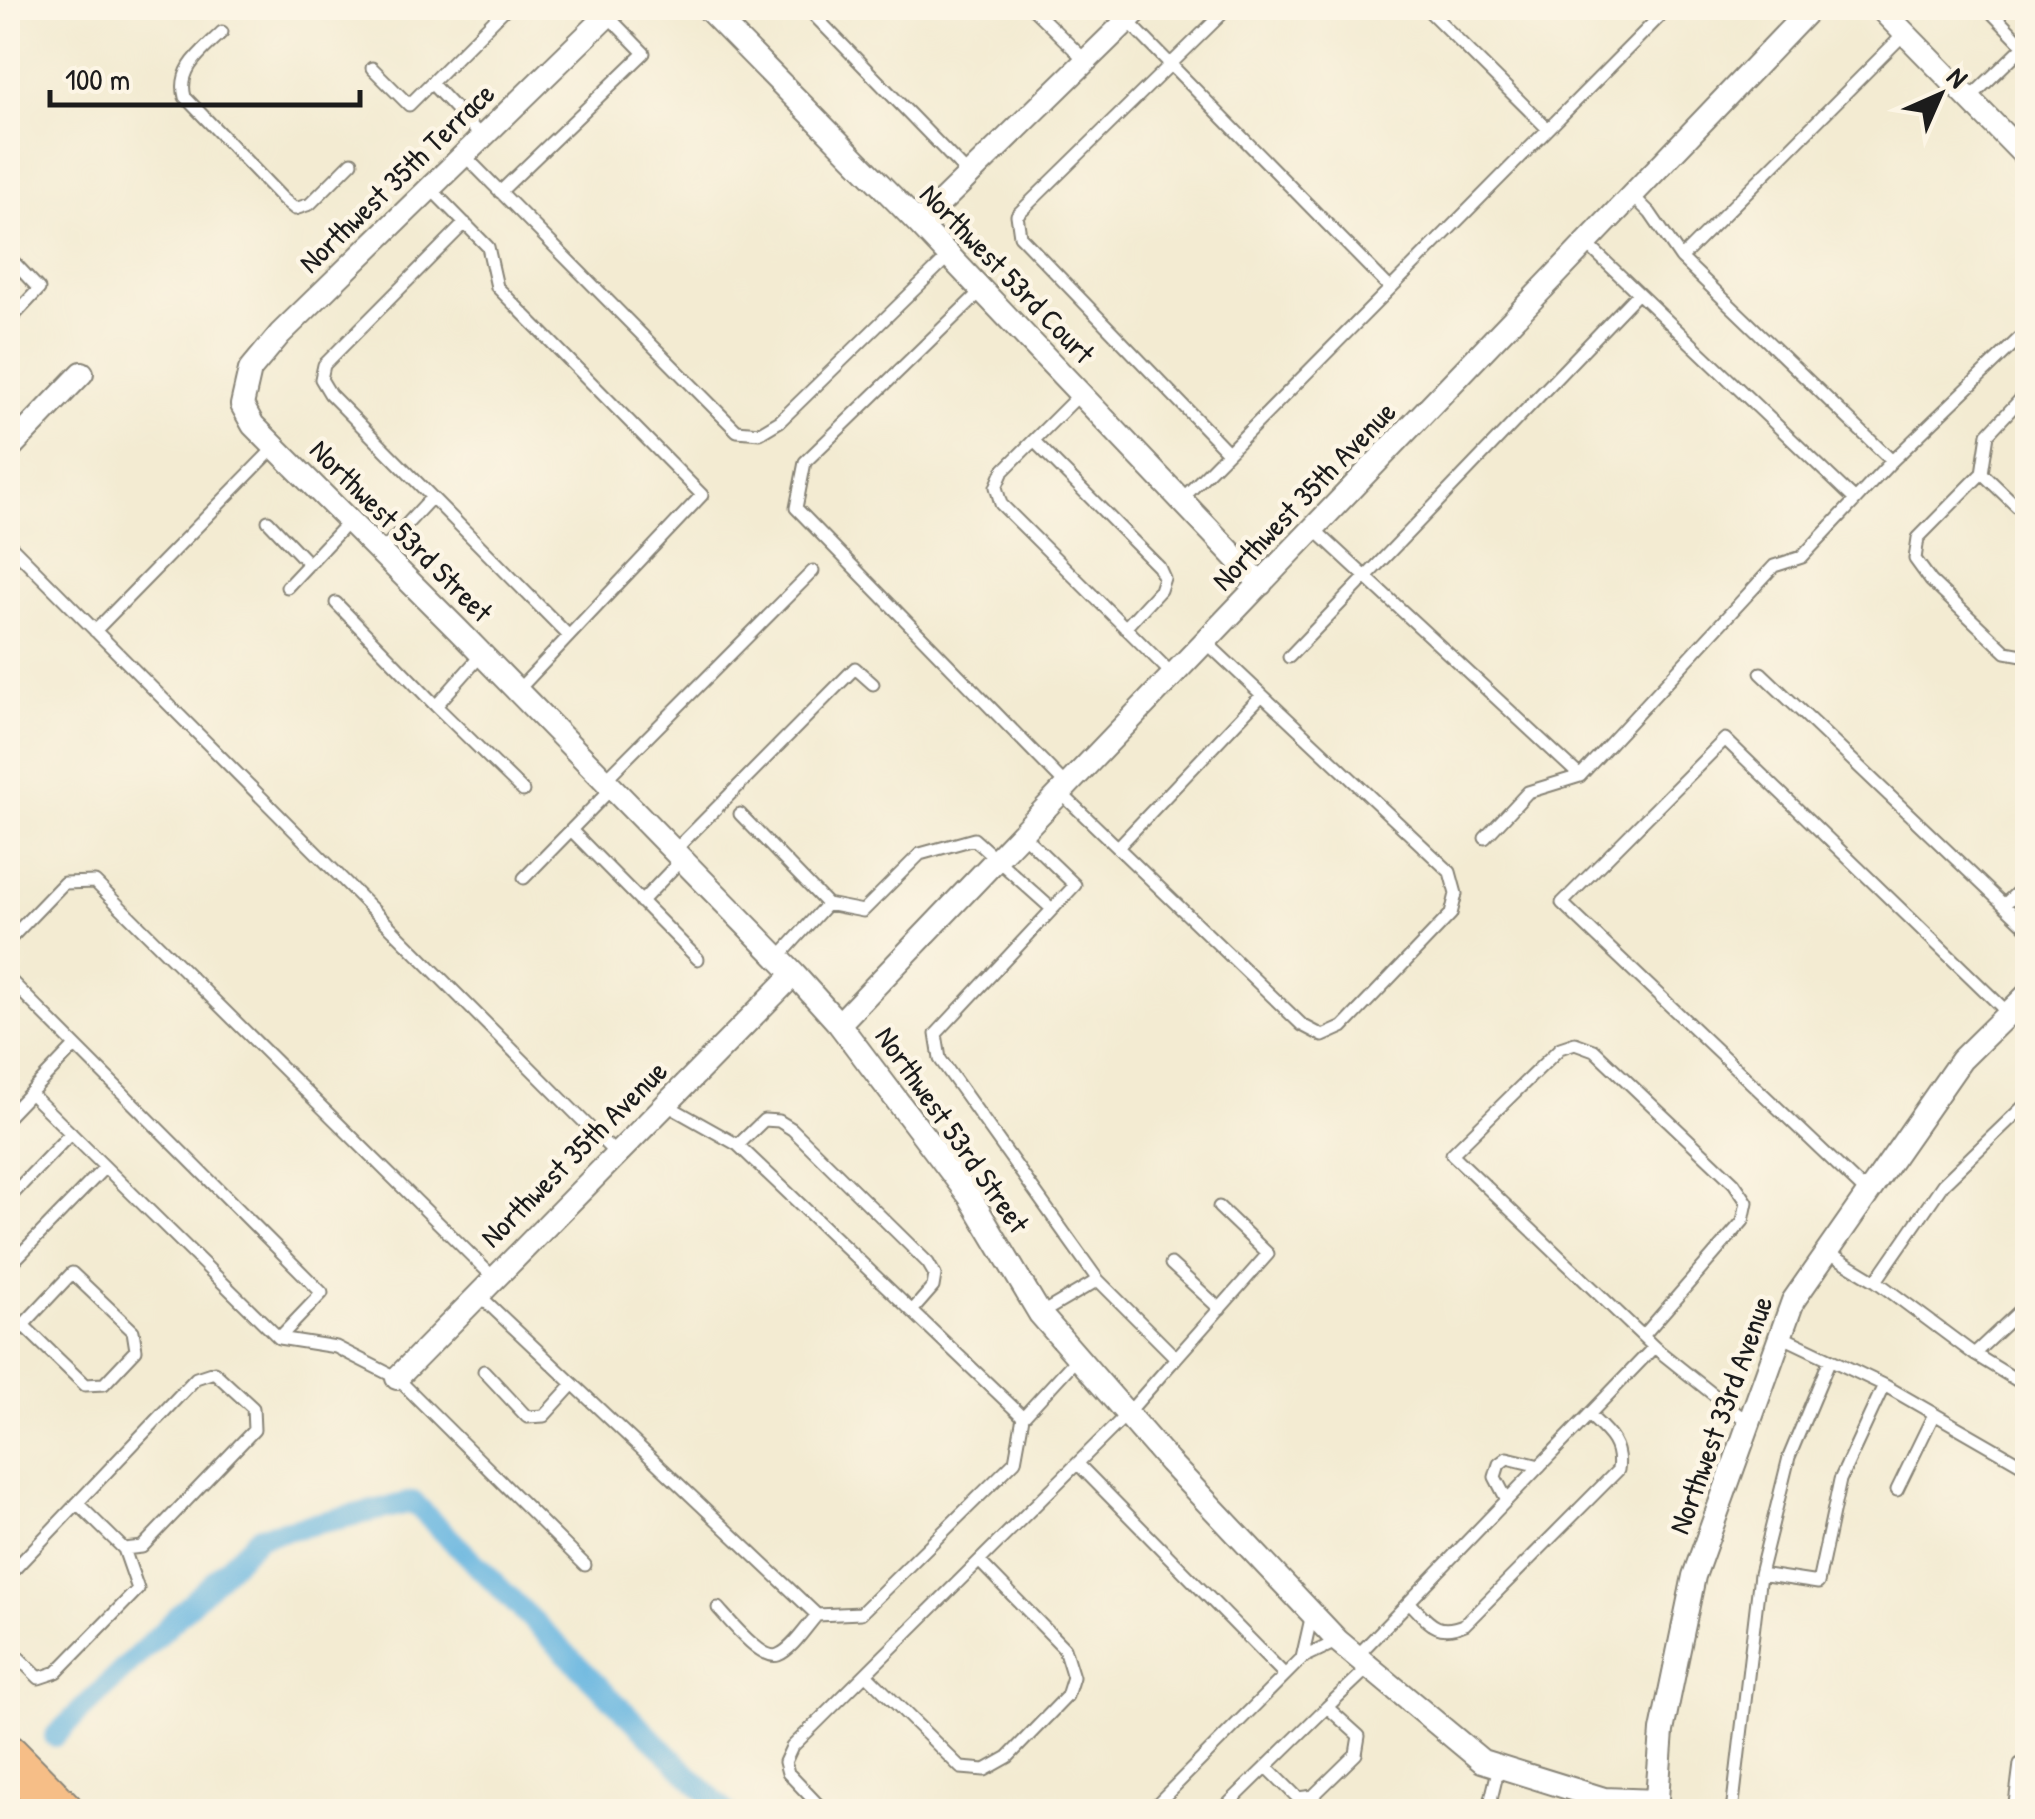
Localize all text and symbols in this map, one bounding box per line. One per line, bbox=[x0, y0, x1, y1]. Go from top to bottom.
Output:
scale bar bbox=[50, 45, 360, 107]
north arrow bbox=[1890, 45, 1990, 145]
text: 100 m bbox=[65, 59, 130, 99]
text: N bbox=[1939, 59, 1976, 96]
street label: Northwest 35th Terrace bbox=[290, 73, 503, 281]
street label: Northwest 53rd Court bbox=[911, 175, 1104, 372]
street label: Northwest 35th Avenue bbox=[1202, 392, 1404, 599]
street label: Northwest 53rd Street bbox=[302, 430, 502, 631]
street label: Northwest 53rd Street bbox=[867, 1018, 1039, 1241]
street label: Northwest 35th Avenue bbox=[471, 1051, 676, 1256]
street label: Northwest 33rd Avenue bbox=[1658, 1290, 1782, 1539]

